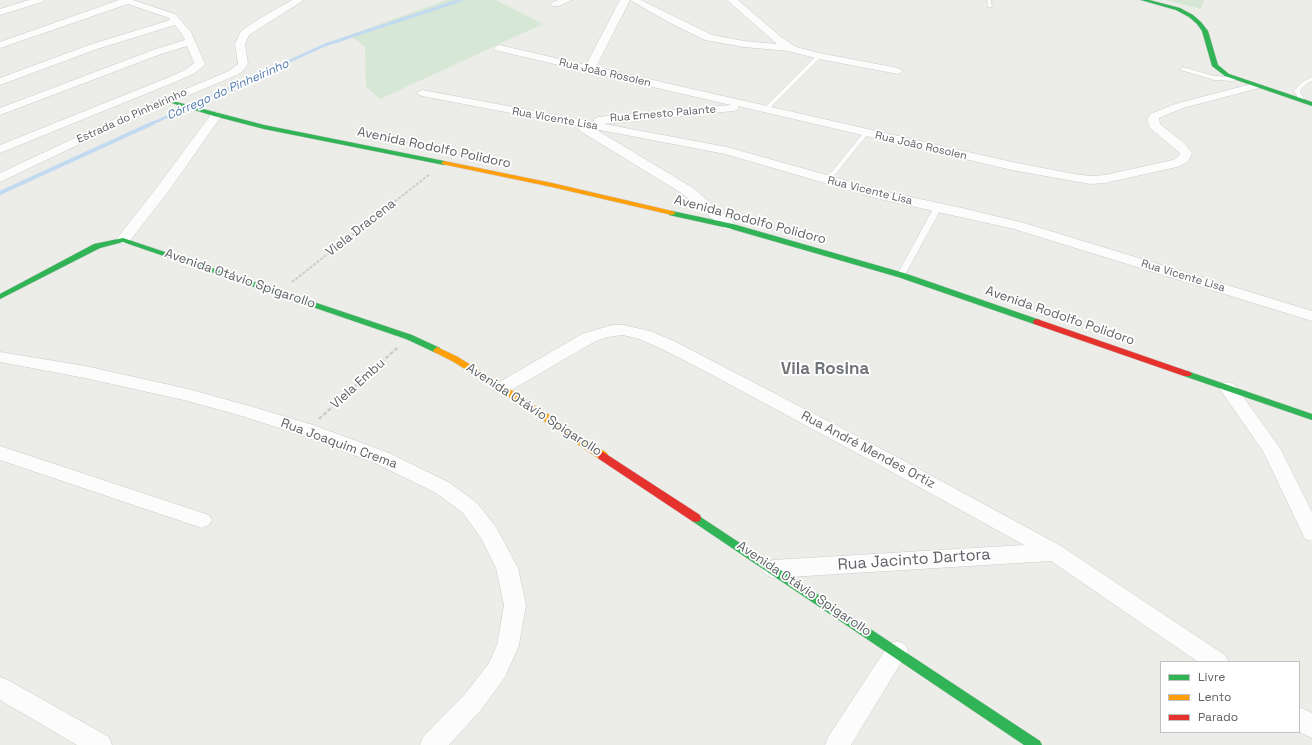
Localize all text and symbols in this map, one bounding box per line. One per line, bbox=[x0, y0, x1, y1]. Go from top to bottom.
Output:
street label: Rua João Rosolen bbox=[558, 56, 652, 90]
water label: Córrego do Pinheirinho bbox=[165, 57, 291, 123]
street label: Estrada do Pinheirinho bbox=[75, 86, 189, 146]
street label: Rua Ernesto Palante bbox=[609, 103, 717, 125]
street label: Rua Vicente Lisa bbox=[511, 105, 599, 133]
street label: Avenida Rodolfo Polidoro bbox=[356, 124, 512, 172]
street label: Rua João Rosolen bbox=[874, 129, 968, 163]
street label: Rua Vicente Lisa bbox=[826, 174, 914, 208]
street label: Avenida Rodolfo Polidoro bbox=[672, 192, 828, 248]
street label: Viela Dracena bbox=[323, 196, 399, 260]
street label: Avenida Otávio Spigarollo bbox=[163, 246, 317, 312]
street label: Rua Vicente Lisa bbox=[1139, 257, 1227, 295]
street label: Avenida Rodolfo Polidoro bbox=[983, 283, 1137, 349]
street label: Viela Embu bbox=[328, 356, 388, 412]
district label: Vila Rosina bbox=[781, 359, 869, 379]
street label: Avenida Otávio Spigarollo bbox=[463, 360, 605, 460]
street label: Rua André Mendes Ortiz bbox=[798, 408, 938, 492]
street label: Rua Joaquim Crema bbox=[279, 416, 399, 472]
street label: Avenida Otávio Spigarollo bbox=[734, 538, 874, 640]
street label: Rua Jacinto Dartora bbox=[837, 545, 991, 575]
legend bbox=[1160, 661, 1300, 733]
text: Livre bbox=[1198, 669, 1225, 685]
text: Lento bbox=[1198, 689, 1232, 705]
text: Parado bbox=[1198, 709, 1238, 725]

